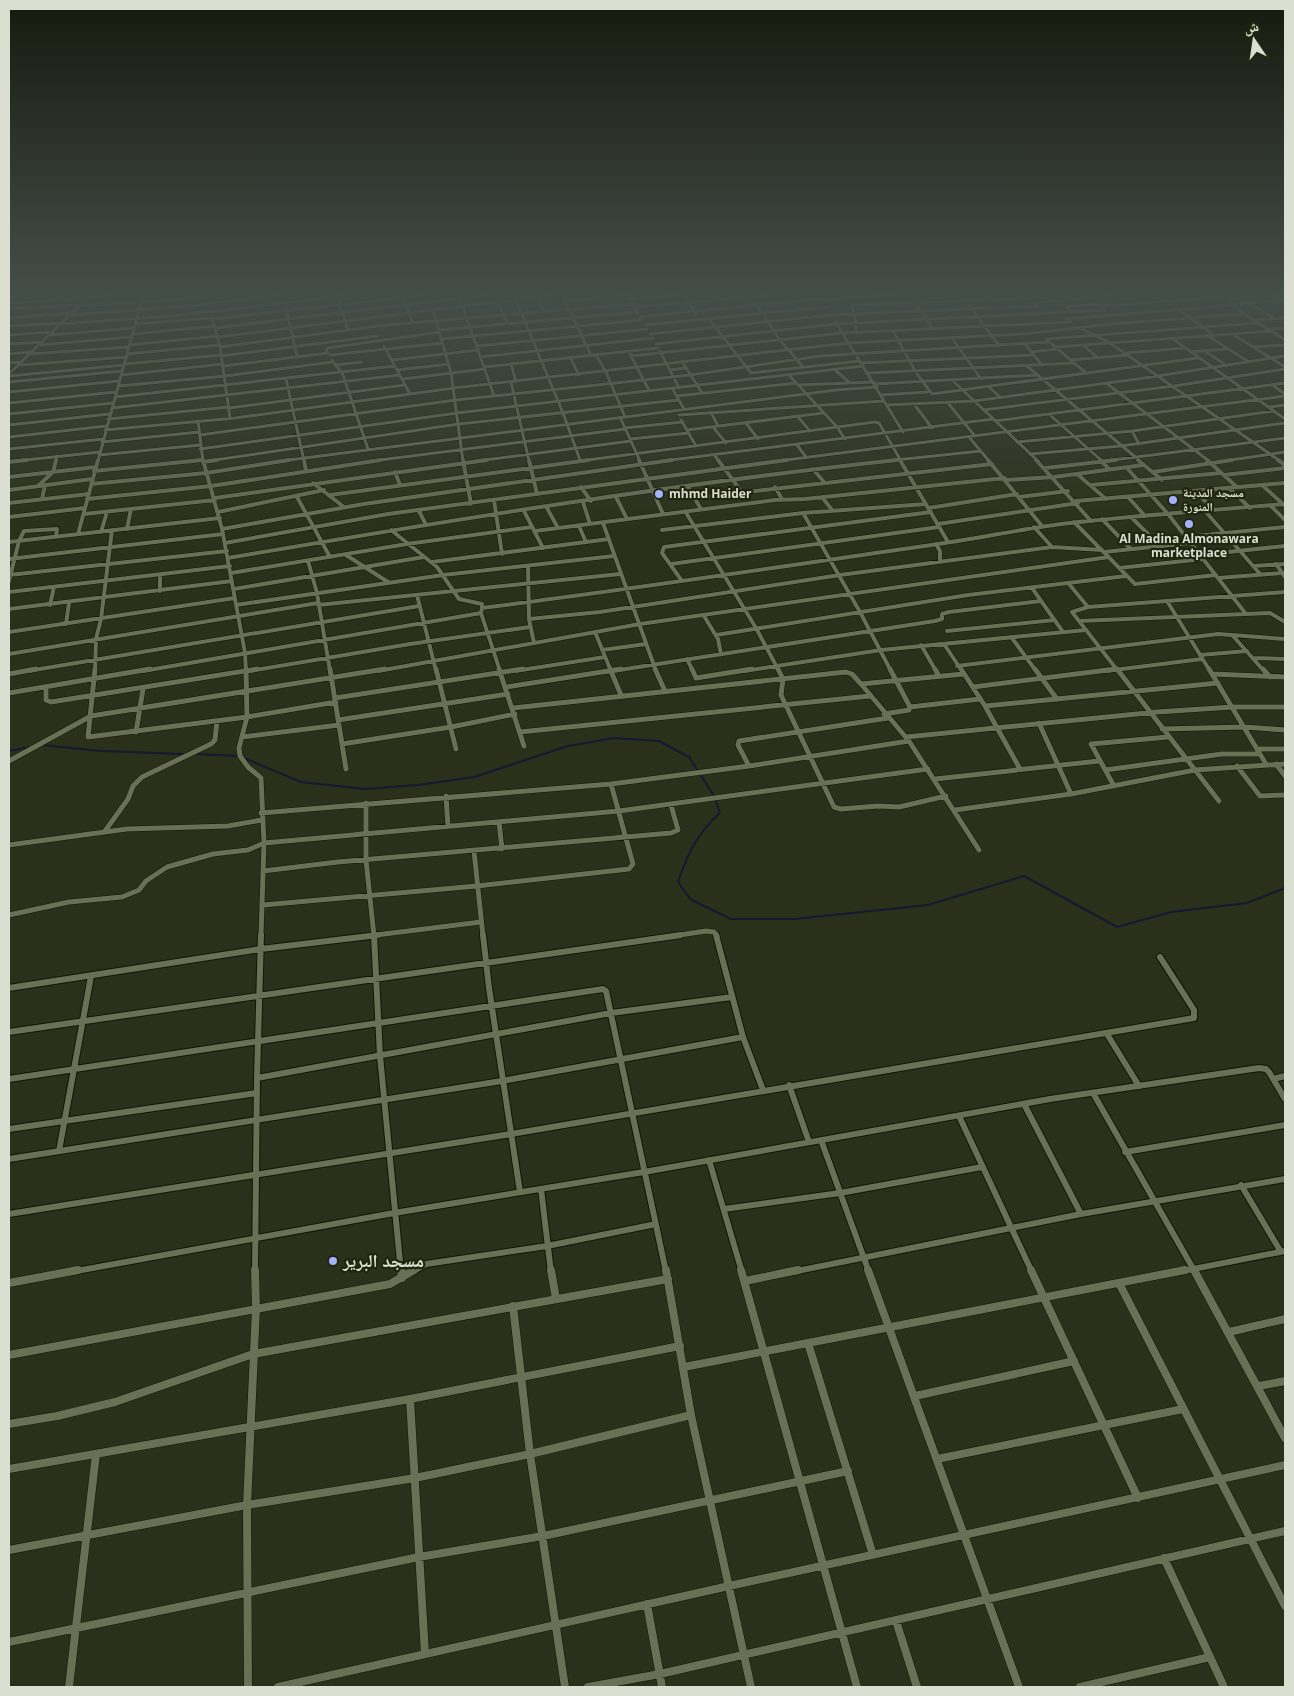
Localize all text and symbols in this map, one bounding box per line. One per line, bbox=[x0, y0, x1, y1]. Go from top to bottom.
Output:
north arrow bbox=[1229, 15, 1279, 65]
text: ش bbox=[1242, 16, 1260, 38]
place label: مسجد المدينة المنورة bbox=[1183, 484, 1244, 515]
place label: mhmd Haider bbox=[669, 485, 752, 502]
marker: mhmd Haider bbox=[653, 488, 665, 500]
marker: مسجد المدينة المنورة bbox=[1167, 494, 1179, 506]
marker: Al Madina Almonawara marketplace bbox=[1183, 518, 1195, 530]
place label: Al Madina Almonawara marketplace bbox=[1119, 530, 1259, 561]
place label: مسجد البرير bbox=[342, 1248, 424, 1272]
marker: مسجد البرير bbox=[327, 1255, 339, 1267]

